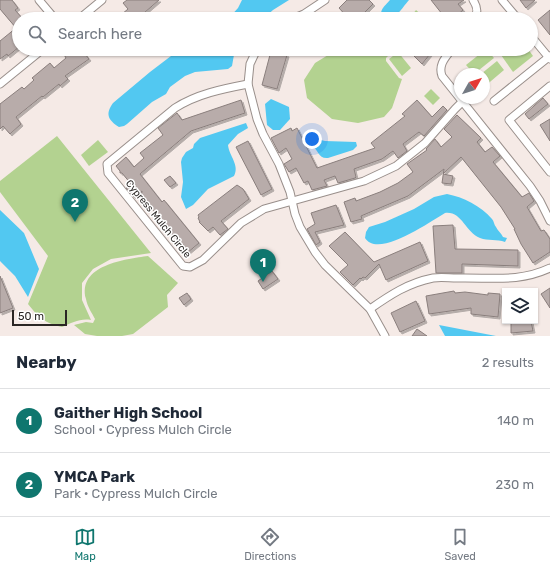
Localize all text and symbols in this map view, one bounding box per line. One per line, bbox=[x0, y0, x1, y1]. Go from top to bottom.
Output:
search box bbox=[12, 12, 538, 56]
icon: search bbox=[26, 23, 48, 45]
text: Search here bbox=[58, 25, 142, 43]
north arrow bbox=[454, 68, 490, 104]
your location bbox=[302, 129, 322, 149]
street label: Cypress Mulch Circle bbox=[123, 178, 193, 261]
pin: 2 bbox=[62, 189, 88, 222]
pin: 1 bbox=[250, 249, 276, 282]
map controls bbox=[502, 288, 538, 324]
button: layers bbox=[502, 288, 538, 324]
scale bar bbox=[12, 308, 67, 327]
text: 50 m bbox=[18, 310, 44, 323]
text: Nearby bbox=[16, 352, 77, 372]
text: 2 results bbox=[482, 355, 534, 370]
text: Gaither High School bbox=[54, 404, 202, 422]
text: 1 bbox=[26, 413, 32, 428]
text: 140 m bbox=[497, 413, 534, 428]
text: School · Cypress Mulch Circle bbox=[54, 422, 232, 437]
text: YMCA Park bbox=[54, 468, 135, 486]
text: 2 bbox=[25, 477, 33, 492]
text: 230 m bbox=[496, 477, 534, 492]
text: Park · Cypress Mulch Circle bbox=[54, 486, 218, 501]
tab: Map bbox=[74, 526, 96, 563]
tab: Directions bbox=[244, 526, 296, 563]
tab: Saved bbox=[445, 526, 476, 563]

